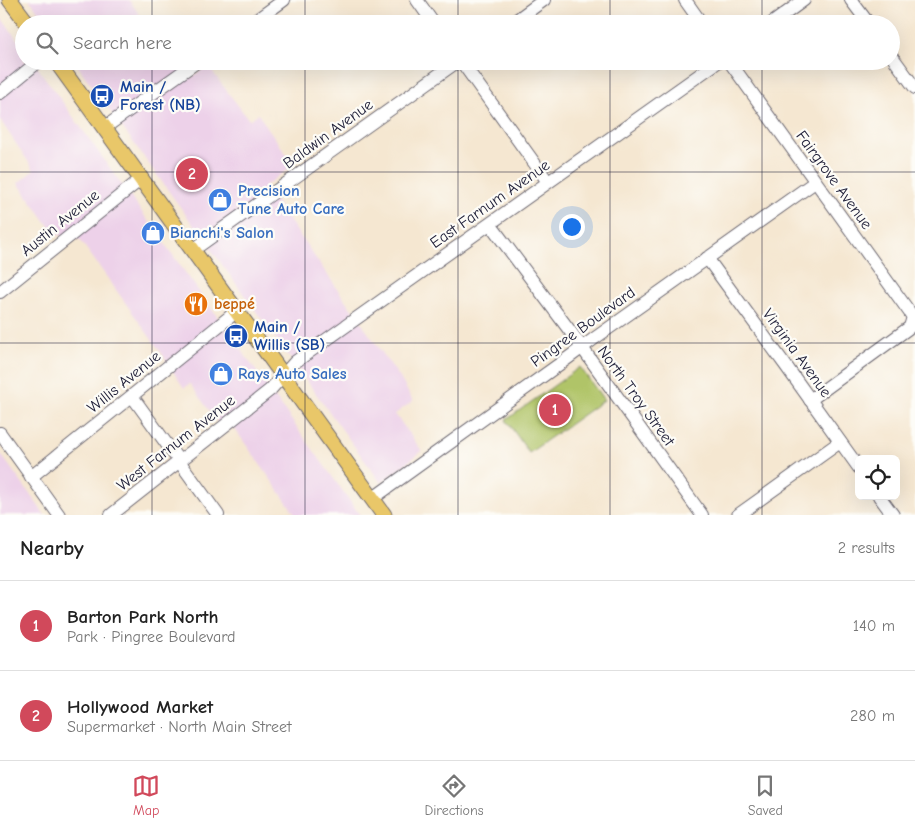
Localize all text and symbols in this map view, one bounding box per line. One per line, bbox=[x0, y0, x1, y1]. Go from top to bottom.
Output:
search box bbox=[15, 15, 900, 70]
icon: search bbox=[33, 29, 61, 57]
text: Search here bbox=[73, 32, 172, 54]
place label: Main / Forest (NB) bbox=[120, 78, 201, 114]
bus stop icon: Main / Forest (NB) bbox=[89, 83, 115, 109]
street label: Baldwin Avenue bbox=[280, 95, 376, 173]
street label: Fairgrove Avenue bbox=[792, 127, 876, 233]
pin: 2 bbox=[176, 155, 208, 193]
street label: East Farnum Avenue bbox=[427, 156, 553, 252]
place label: Precision Tune Auto Care bbox=[238, 182, 345, 218]
street label: Austin Avenue bbox=[17, 186, 103, 260]
shop icon: Precision Tune Auto Care bbox=[207, 187, 233, 213]
your location bbox=[559, 214, 585, 240]
shop icon: Bianchi's Salon bbox=[140, 220, 166, 246]
place label: Bianchi's Salon bbox=[170, 224, 274, 242]
street label: Pingree Boulevard bbox=[527, 283, 639, 371]
restaurant icon: beppé bbox=[183, 291, 209, 317]
place label: beppé bbox=[214, 295, 255, 313]
street label: Virginia Avenue bbox=[759, 305, 835, 401]
place label: Main / Willis (SB) bbox=[254, 318, 325, 354]
bus stop icon: Main / Willis (SB) bbox=[223, 323, 249, 349]
street label: North Troy Street bbox=[594, 342, 679, 450]
street label: Willis Avenue bbox=[84, 347, 164, 417]
shop icon: Rays Auto Sales bbox=[208, 361, 234, 387]
place label: Rays Auto Sales bbox=[238, 365, 347, 383]
street label: West Farnum Avenue bbox=[113, 391, 239, 495]
pin: 1 bbox=[539, 391, 571, 429]
map controls bbox=[855, 455, 900, 500]
button: locate bbox=[855, 455, 900, 500]
text: Nearby bbox=[20, 536, 84, 560]
text: 2 results bbox=[838, 539, 895, 557]
text: Barton Park North bbox=[67, 606, 219, 628]
text: 1 bbox=[33, 617, 39, 635]
text: 140 m bbox=[853, 617, 895, 635]
text: Park · Pingree Boulevard bbox=[67, 628, 236, 646]
text: Hollywood Market bbox=[67, 696, 213, 718]
text: 2 bbox=[32, 707, 40, 725]
text: 280 m bbox=[850, 707, 895, 725]
text: Supermarket · North Main Street bbox=[67, 718, 292, 736]
tab: Map bbox=[132, 772, 160, 819]
tab: Directions bbox=[424, 772, 484, 819]
tab: Saved bbox=[748, 772, 783, 819]

